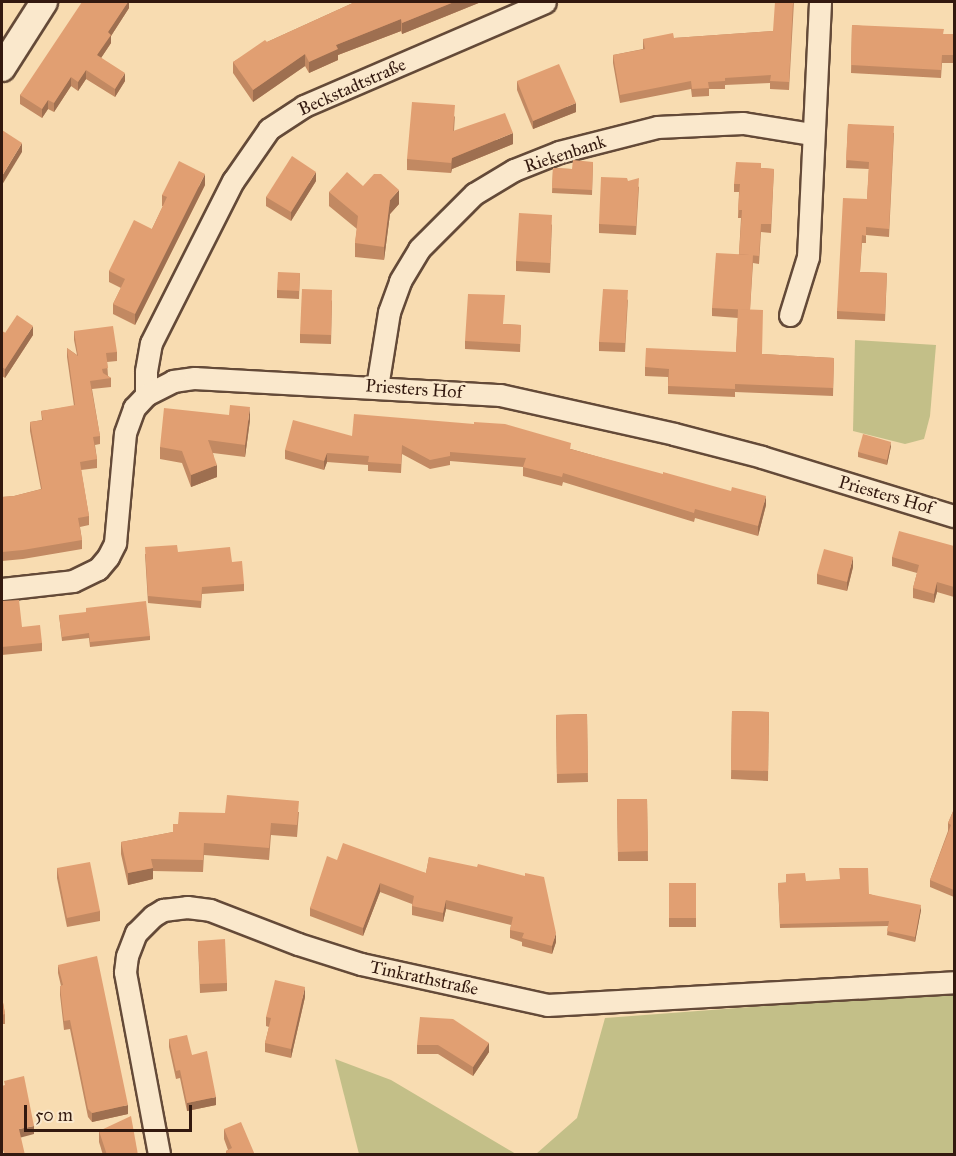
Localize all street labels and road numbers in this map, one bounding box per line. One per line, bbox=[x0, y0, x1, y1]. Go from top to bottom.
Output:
street label: Beckstadtstraße bbox=[295, 54, 409, 120]
street label: Riekenbank bbox=[521, 131, 609, 177]
street label: Priesters Hof bbox=[365, 375, 463, 403]
street label: Priesters Hof bbox=[836, 471, 936, 519]
street label: Tinkrathstraße bbox=[368, 956, 480, 1000]

